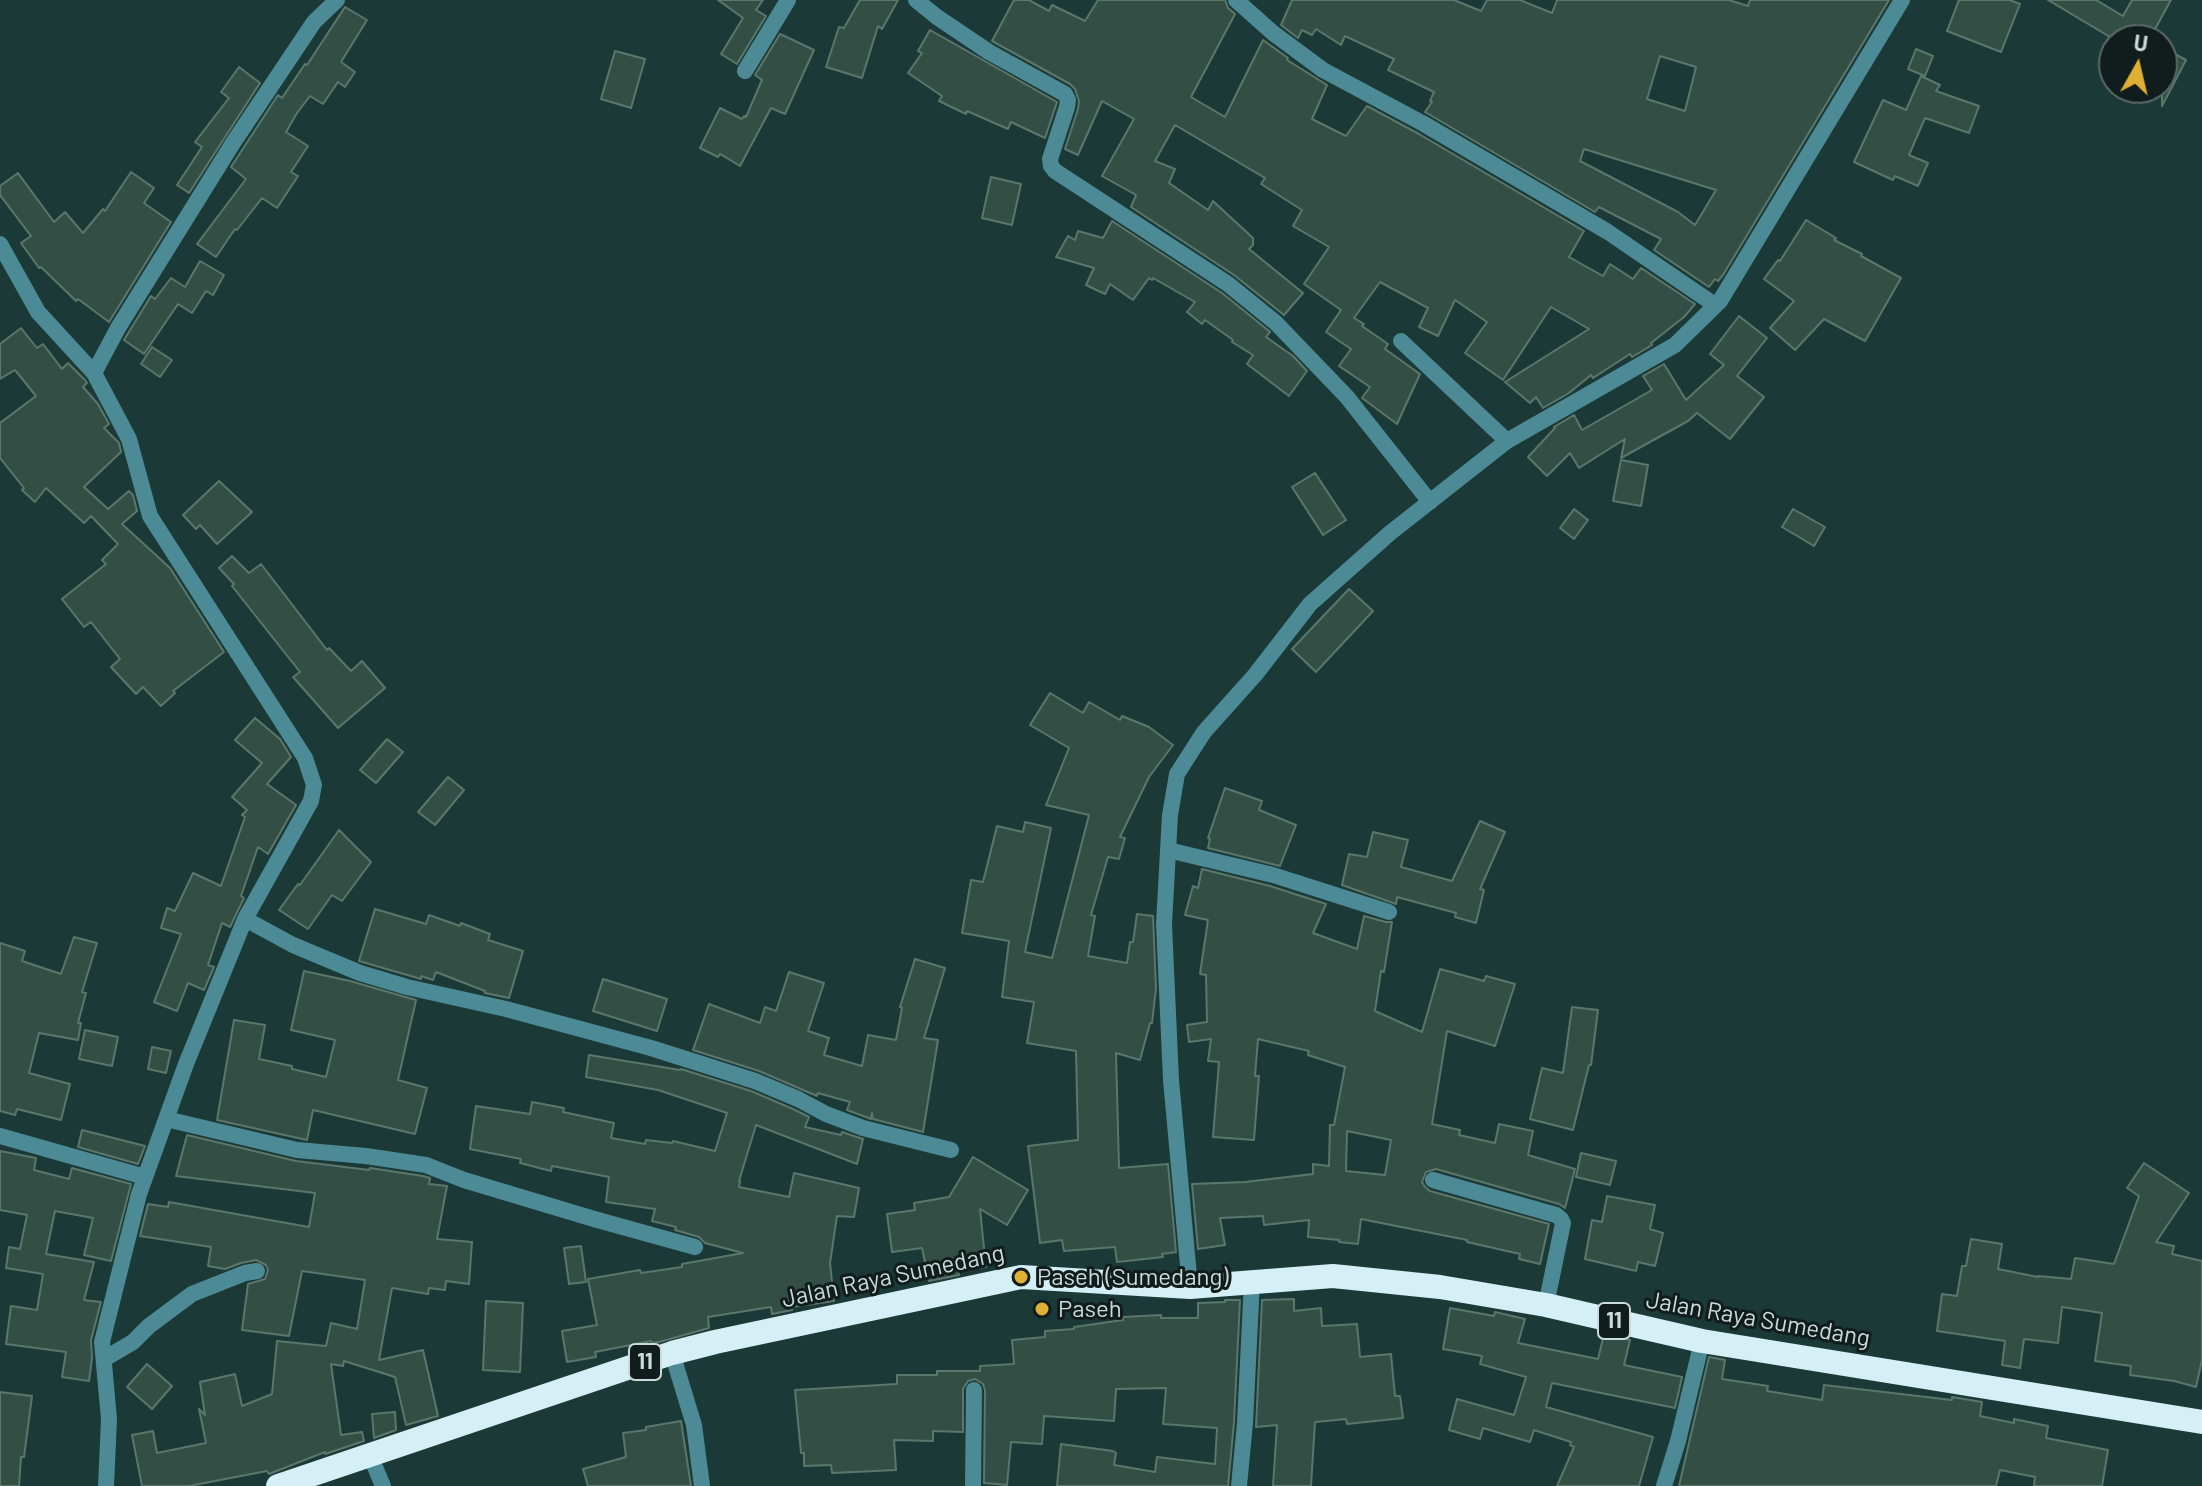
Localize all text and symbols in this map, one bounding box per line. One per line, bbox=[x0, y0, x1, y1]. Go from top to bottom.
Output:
north arrow bbox=[2098, 24, 2178, 104]
text: U bbox=[2132, 28, 2150, 56]
street label: Jalan Raya Sumedang bbox=[779, 1238, 1007, 1314]
place label: Paseh (Sumedang) bbox=[1037, 1263, 1228, 1291]
marker: Paseh (Sumedang) bbox=[1012, 1268, 1030, 1286]
street label: Jalan Raya Sumedang bbox=[1644, 1285, 1872, 1353]
place label: Paseh bbox=[1058, 1295, 1122, 1323]
marker: Paseh bbox=[1033, 1300, 1051, 1318]
road number: 11 bbox=[1598, 1303, 1630, 1339]
road number: 11 bbox=[629, 1344, 661, 1380]

